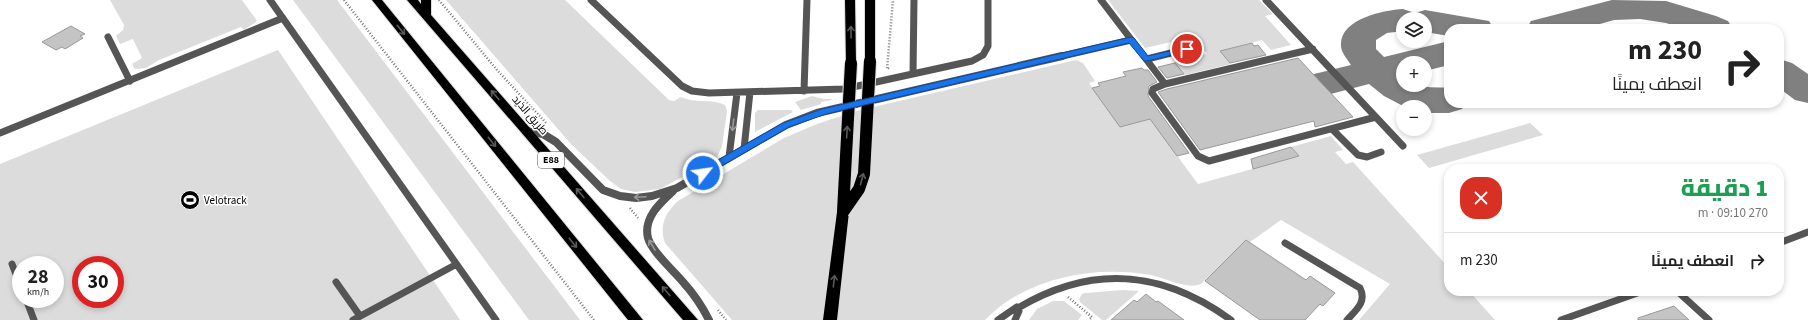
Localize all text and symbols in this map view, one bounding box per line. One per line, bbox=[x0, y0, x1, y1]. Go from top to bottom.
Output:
map controls bbox=[1396, 12, 1432, 136]
button: layers bbox=[1396, 12, 1432, 48]
one-way arrow bbox=[397, 25, 405, 36]
one-way arrow bbox=[847, 26, 855, 39]
text: 230 m bbox=[1628, 30, 1702, 70]
pin bbox=[1170, 32, 1204, 66]
icon: arrive bbox=[1176, 38, 1198, 60]
icon: right bbox=[1716, 40, 1768, 92]
button: + bbox=[1396, 56, 1432, 92]
text: انعطف يمينًا bbox=[1612, 72, 1702, 97]
one-way arrow bbox=[490, 90, 499, 100]
street label: طريق الذيد bbox=[509, 92, 551, 138]
button: − bbox=[1396, 100, 1432, 136]
one-way arrow bbox=[729, 118, 737, 131]
one-way arrow bbox=[844, 126, 851, 139]
one-way arrow bbox=[487, 137, 496, 148]
road number: E88 bbox=[538, 152, 564, 168]
position arrow bbox=[682, 152, 724, 194]
text: 1 دقيقة bbox=[1681, 171, 1768, 206]
one-way arrow bbox=[859, 172, 866, 185]
button: close bbox=[1460, 177, 1502, 219]
one-way arrow bbox=[575, 188, 585, 198]
sports icon: Velotrack bbox=[179, 189, 201, 211]
place label: Velotrack bbox=[204, 193, 247, 208]
one-way arrow bbox=[634, 194, 647, 201]
text: 270 m · 09:10 bbox=[1698, 204, 1768, 222]
one-way arrow bbox=[569, 238, 578, 249]
one-way arrow bbox=[648, 239, 656, 251]
text: 230 m bbox=[1460, 250, 1498, 271]
icon: right bbox=[1746, 250, 1768, 272]
text: انعطف يمينًا bbox=[1651, 251, 1734, 272]
speed limit sign: 30 bbox=[72, 256, 124, 308]
text: 28 bbox=[27, 263, 49, 291]
one-way arrow bbox=[831, 275, 838, 288]
text: km/h bbox=[27, 285, 49, 299]
one-way arrow bbox=[661, 285, 670, 296]

